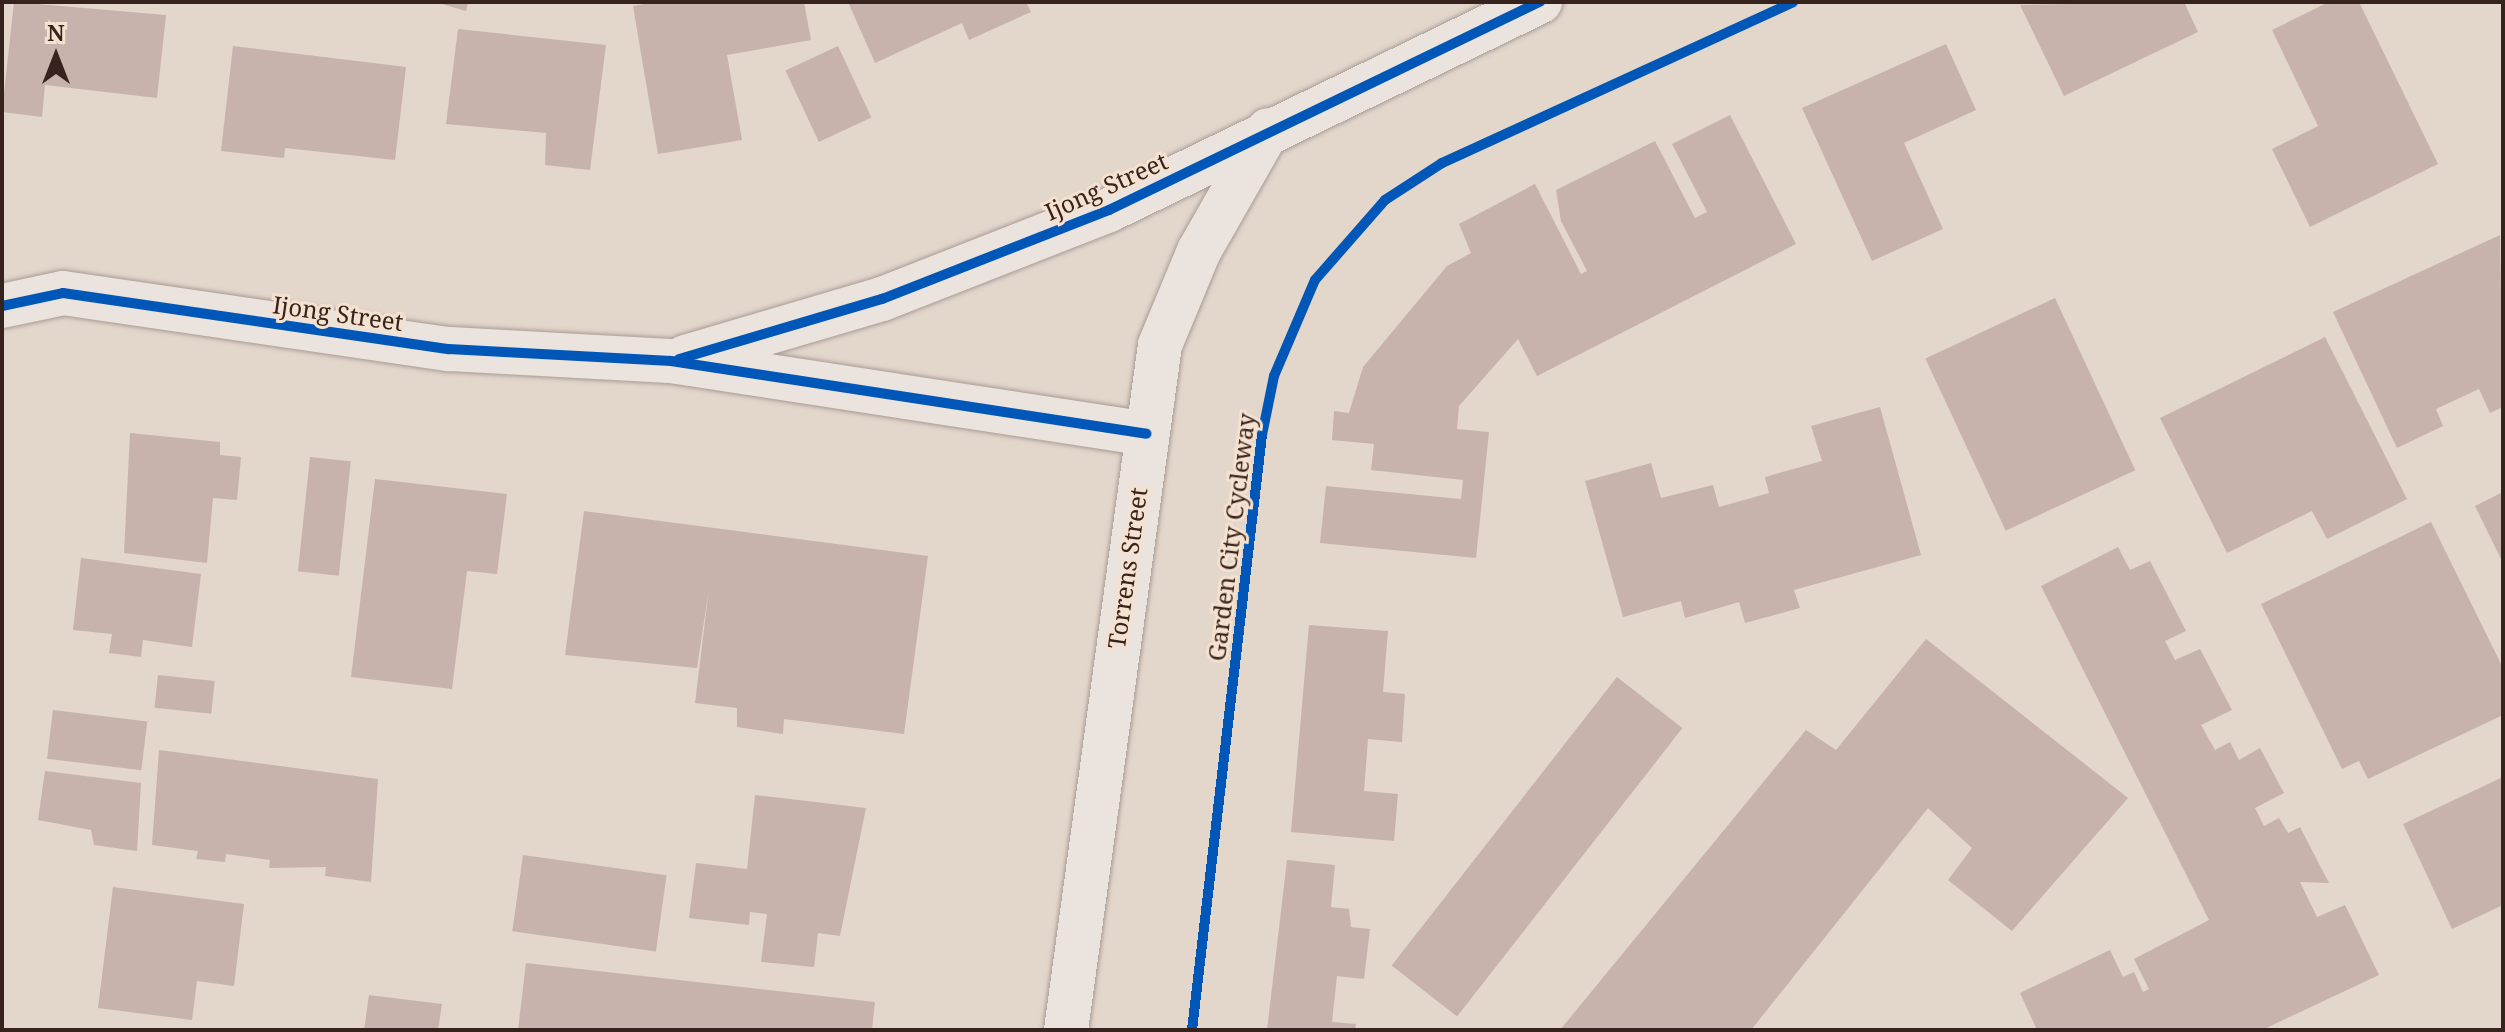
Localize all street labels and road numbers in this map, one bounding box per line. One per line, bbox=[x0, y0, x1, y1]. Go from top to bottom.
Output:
street label: Ijong Street bbox=[1040, 146, 1172, 226]
street label: Ijong Street bbox=[271, 290, 405, 336]
street label: Garden City Cycleway bbox=[1201, 411, 1261, 663]
street label: Torrens Street bbox=[1101, 486, 1153, 650]

